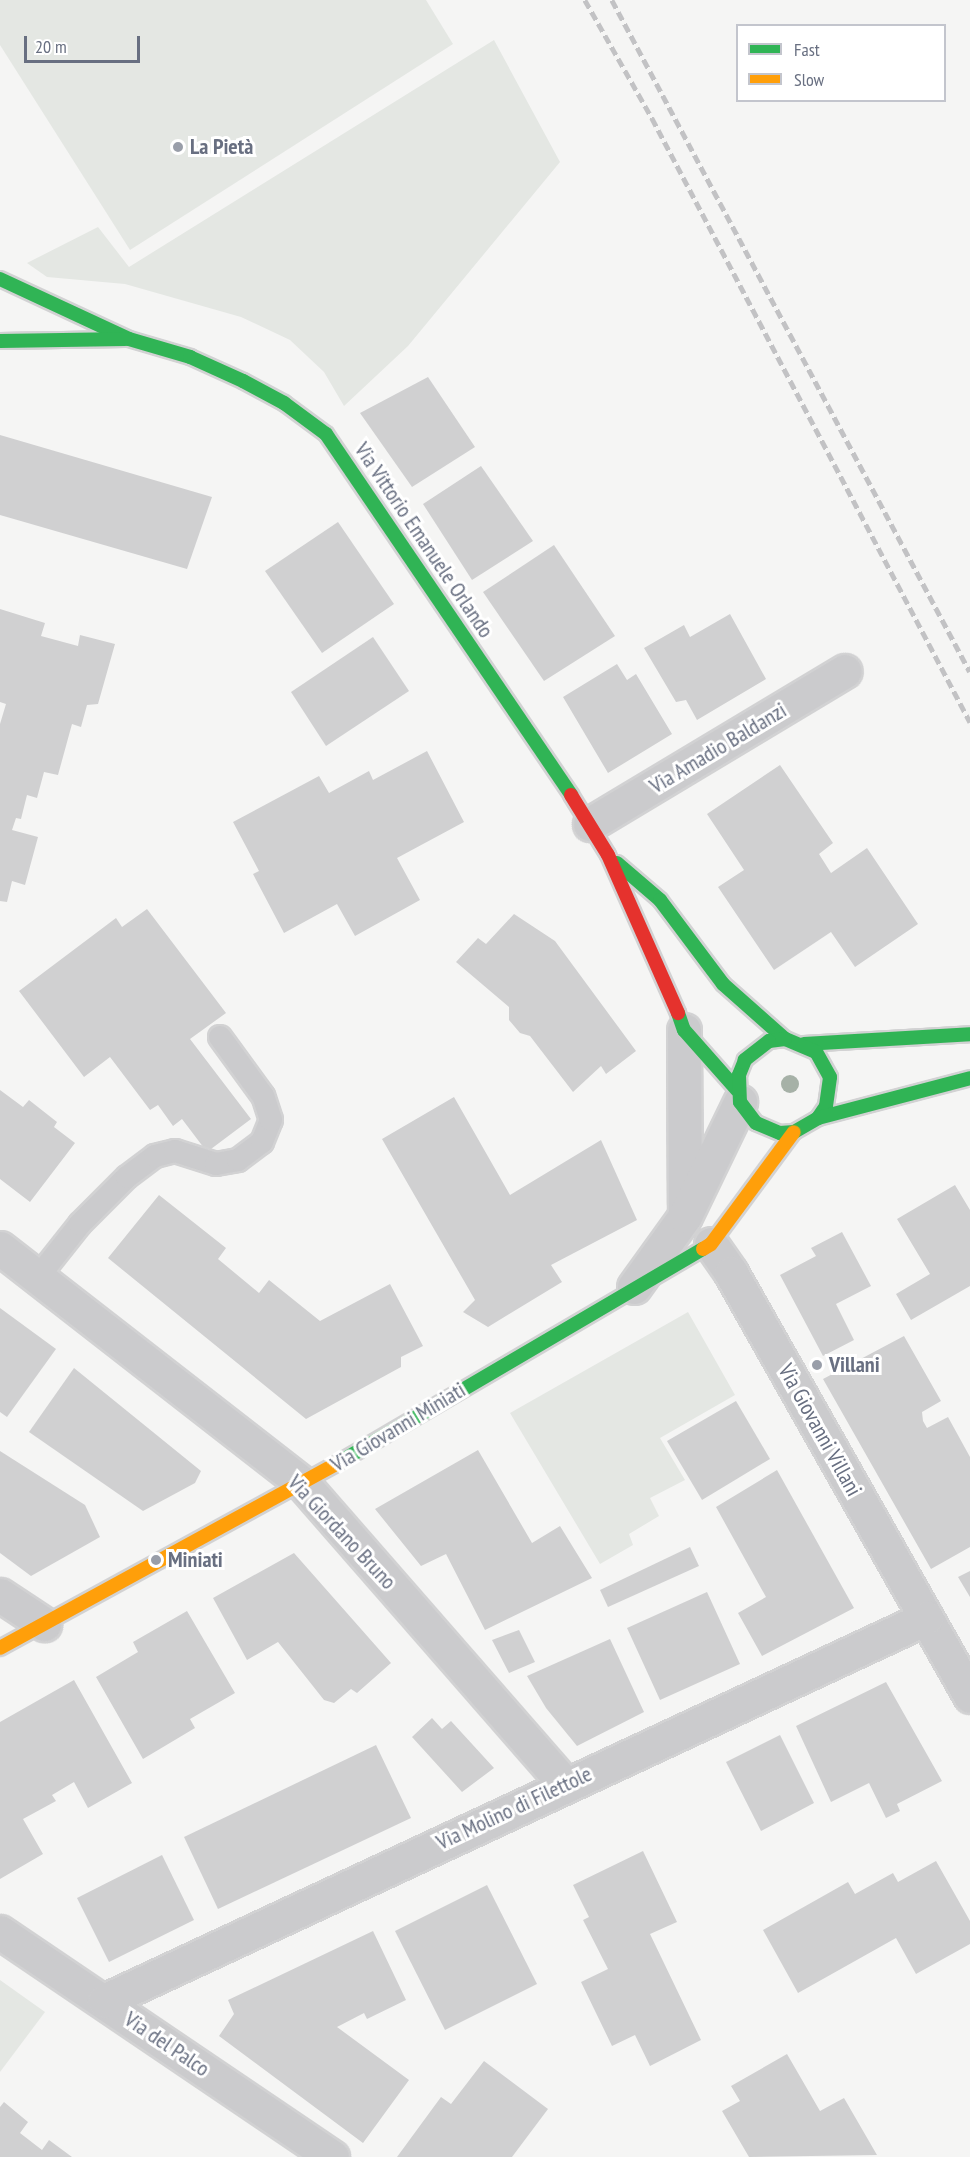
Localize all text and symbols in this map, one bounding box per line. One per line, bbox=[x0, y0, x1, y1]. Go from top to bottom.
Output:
scale bar bbox=[27, 24, 142, 62]
legend bbox=[736, 24, 946, 102]
text: 20 m bbox=[35, 35, 67, 58]
text: Fast bbox=[794, 38, 820, 61]
text: Slow bbox=[794, 68, 824, 91]
place label: La Pietà bbox=[190, 134, 253, 160]
marker: La Pietà bbox=[171, 140, 185, 154]
street label: Via Vittorio Emanuele Orlando bbox=[349, 437, 499, 643]
street label: Via Amadio Baldanzi bbox=[645, 697, 791, 799]
place label: Villani bbox=[829, 1352, 880, 1378]
marker: Villani bbox=[810, 1358, 824, 1372]
street label: Via Giovanni Villani bbox=[773, 1359, 867, 1501]
street label: Via Giovanni Miniati bbox=[326, 1376, 470, 1478]
street label: Via Giordano Bruno bbox=[282, 1469, 402, 1595]
place label: Miniati bbox=[168, 1547, 223, 1573]
marker: Miniati bbox=[149, 1553, 163, 1567]
street label: Via Molino di Filettole bbox=[432, 1760, 596, 1856]
street label: Via del Palco bbox=[119, 2006, 215, 2082]

